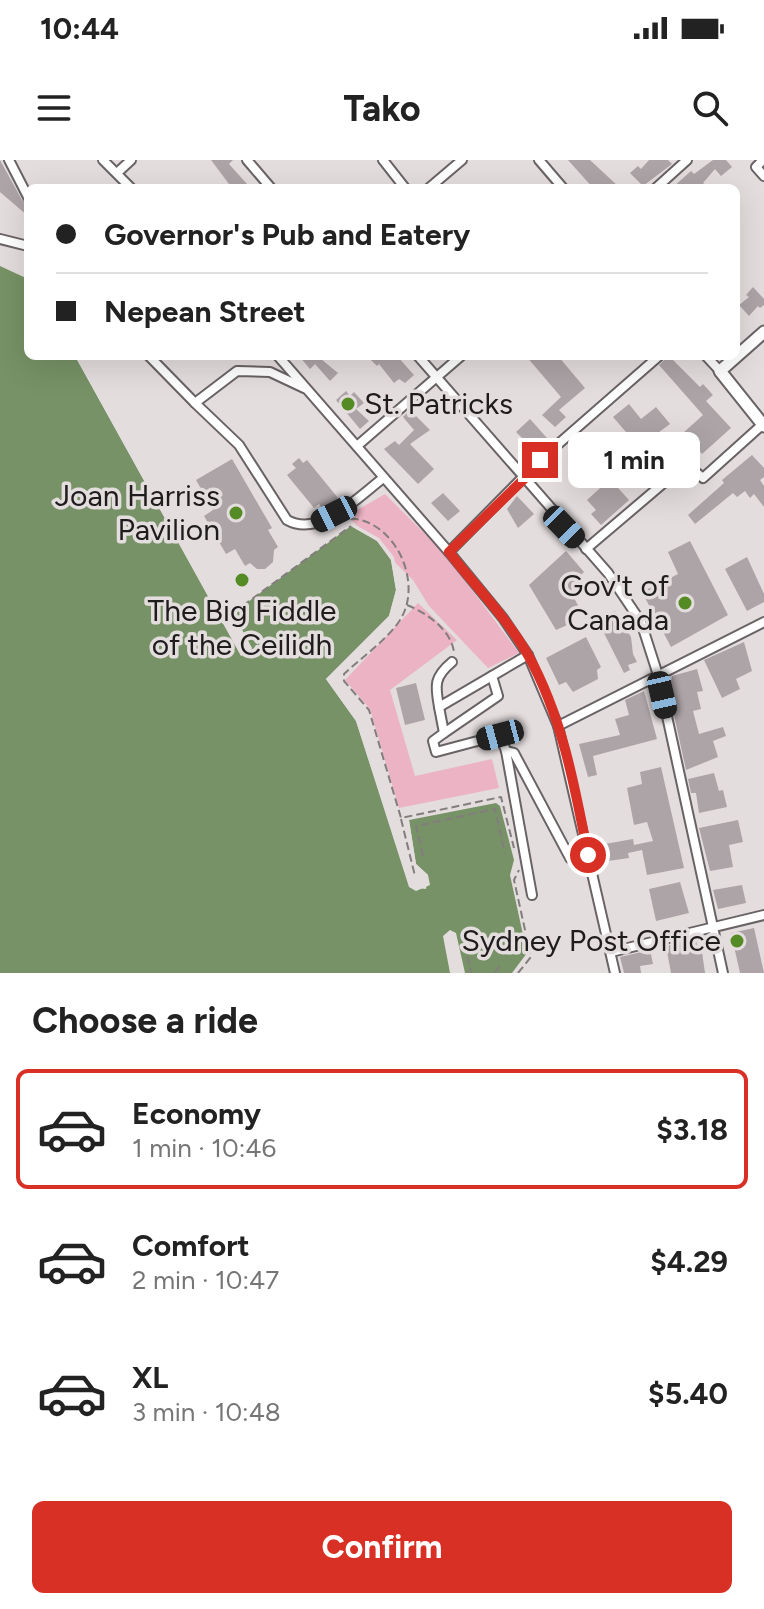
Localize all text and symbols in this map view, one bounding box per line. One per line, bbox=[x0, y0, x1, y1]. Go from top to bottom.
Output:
text: 10:44 bbox=[40, 10, 119, 47]
icon: menu bbox=[32, 86, 76, 130]
icon: search bbox=[688, 86, 732, 130]
text: Tako bbox=[343, 87, 421, 130]
text: Governor's Pub and Eatery bbox=[104, 216, 470, 253]
text: Nepean Street bbox=[104, 293, 306, 330]
place label: St. Patricks bbox=[364, 385, 513, 422]
marker: St. Patricks bbox=[339, 395, 357, 413]
callout: 1 min bbox=[568, 432, 700, 488]
route end bbox=[522, 442, 558, 478]
text: 1 min bbox=[603, 444, 665, 476]
place label: Joan Harriss Pavilion bbox=[55, 477, 220, 548]
car bbox=[307, 492, 361, 536]
car bbox=[539, 501, 589, 553]
marker: Joan Harriss Pavilion bbox=[227, 504, 245, 522]
place label: Gov't of Canada bbox=[560, 567, 669, 638]
marker: The Big Fiddle of the Ceilidh bbox=[233, 571, 251, 589]
place label: The Big Fiddle of the Ceilidh bbox=[148, 592, 336, 663]
marker: Gov't of Canada bbox=[676, 594, 694, 612]
car bbox=[645, 669, 679, 721]
car bbox=[474, 717, 526, 753]
route start bbox=[570, 837, 606, 873]
place label: Sydney Post Office bbox=[461, 922, 721, 959]
marker: Sydney Post Office bbox=[728, 932, 746, 950]
text: Choose a ride bbox=[32, 999, 258, 1042]
icon: car bbox=[36, 1093, 108, 1165]
text: Economy bbox=[132, 1095, 261, 1132]
text: $3.18 bbox=[656, 1111, 728, 1148]
text: 1 min · 10:46 bbox=[132, 1132, 276, 1164]
icon: car bbox=[36, 1225, 108, 1297]
text: Comfort bbox=[132, 1227, 250, 1264]
text: $4.29 bbox=[650, 1243, 728, 1280]
text: 2 min · 10:47 bbox=[132, 1264, 279, 1296]
icon: car bbox=[36, 1357, 108, 1429]
text: XL bbox=[132, 1359, 168, 1396]
text: $5.40 bbox=[648, 1375, 728, 1412]
text: 3 min · 10:48 bbox=[132, 1396, 281, 1428]
button: Confirm bbox=[32, 1501, 732, 1593]

